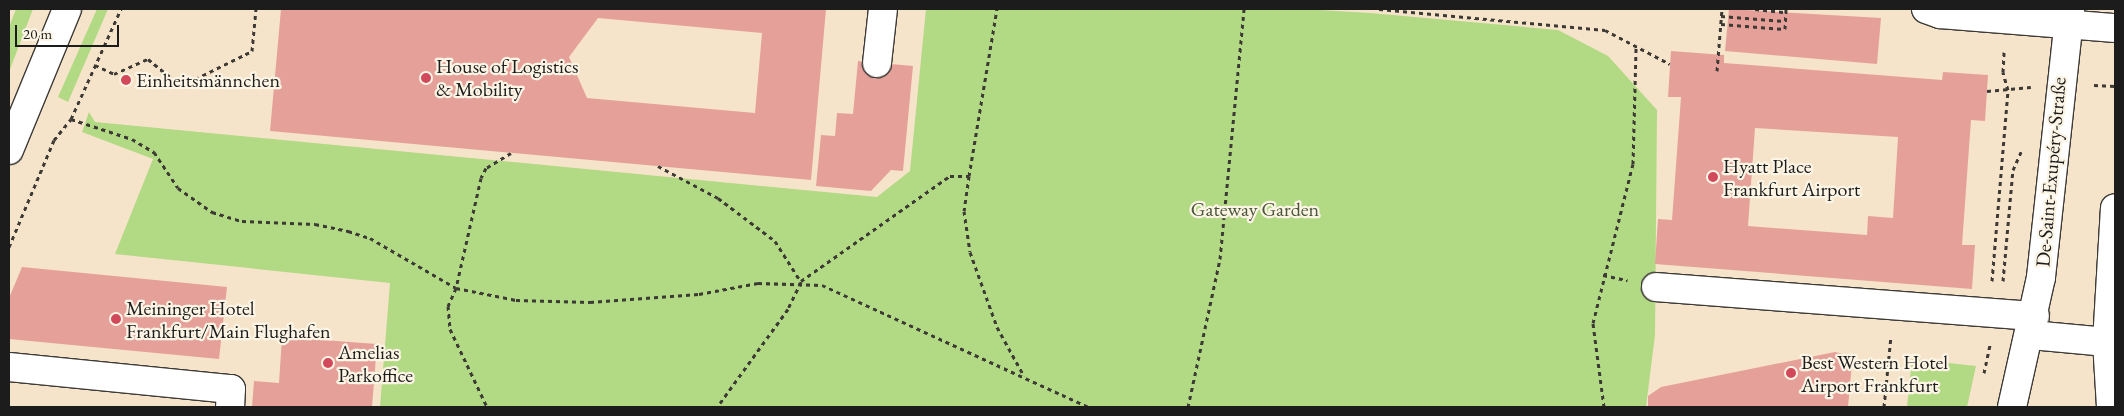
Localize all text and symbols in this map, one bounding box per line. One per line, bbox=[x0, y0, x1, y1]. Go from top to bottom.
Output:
scale bar bbox=[18, 15, 121, 47]
text: 20 m bbox=[23, 24, 52, 43]
place label: House of Logistics & Mobility bbox=[436, 54, 579, 101]
place label: Einheitsmännchen bbox=[136, 68, 280, 92]
marker: House of Logistics & Mobility bbox=[420, 72, 432, 84]
marker: Einheitsmännchen bbox=[120, 74, 132, 86]
street label: De-Saint-Exupéry-Straße bbox=[2031, 76, 2071, 268]
place label: Hyatt Place Frankfurt Airport bbox=[1723, 154, 1860, 201]
marker: Hyatt Place Frankfurt Airport bbox=[1707, 171, 1719, 183]
park label: Gateway Garden bbox=[1191, 197, 1319, 221]
place label: Meininger Hotel Frankfurt/Main Flughafen bbox=[126, 296, 331, 343]
marker: Meininger Hotel Frankfurt/Main Flughafen bbox=[110, 313, 122, 325]
place label: Amelias Parkoffice bbox=[338, 340, 413, 387]
place label: Best Western Hotel Airport Frankfurt bbox=[1801, 350, 1948, 397]
marker: Amelias Parkoffice bbox=[322, 357, 334, 369]
marker: Best Western Hotel Airport Frankfurt bbox=[1785, 367, 1797, 379]

